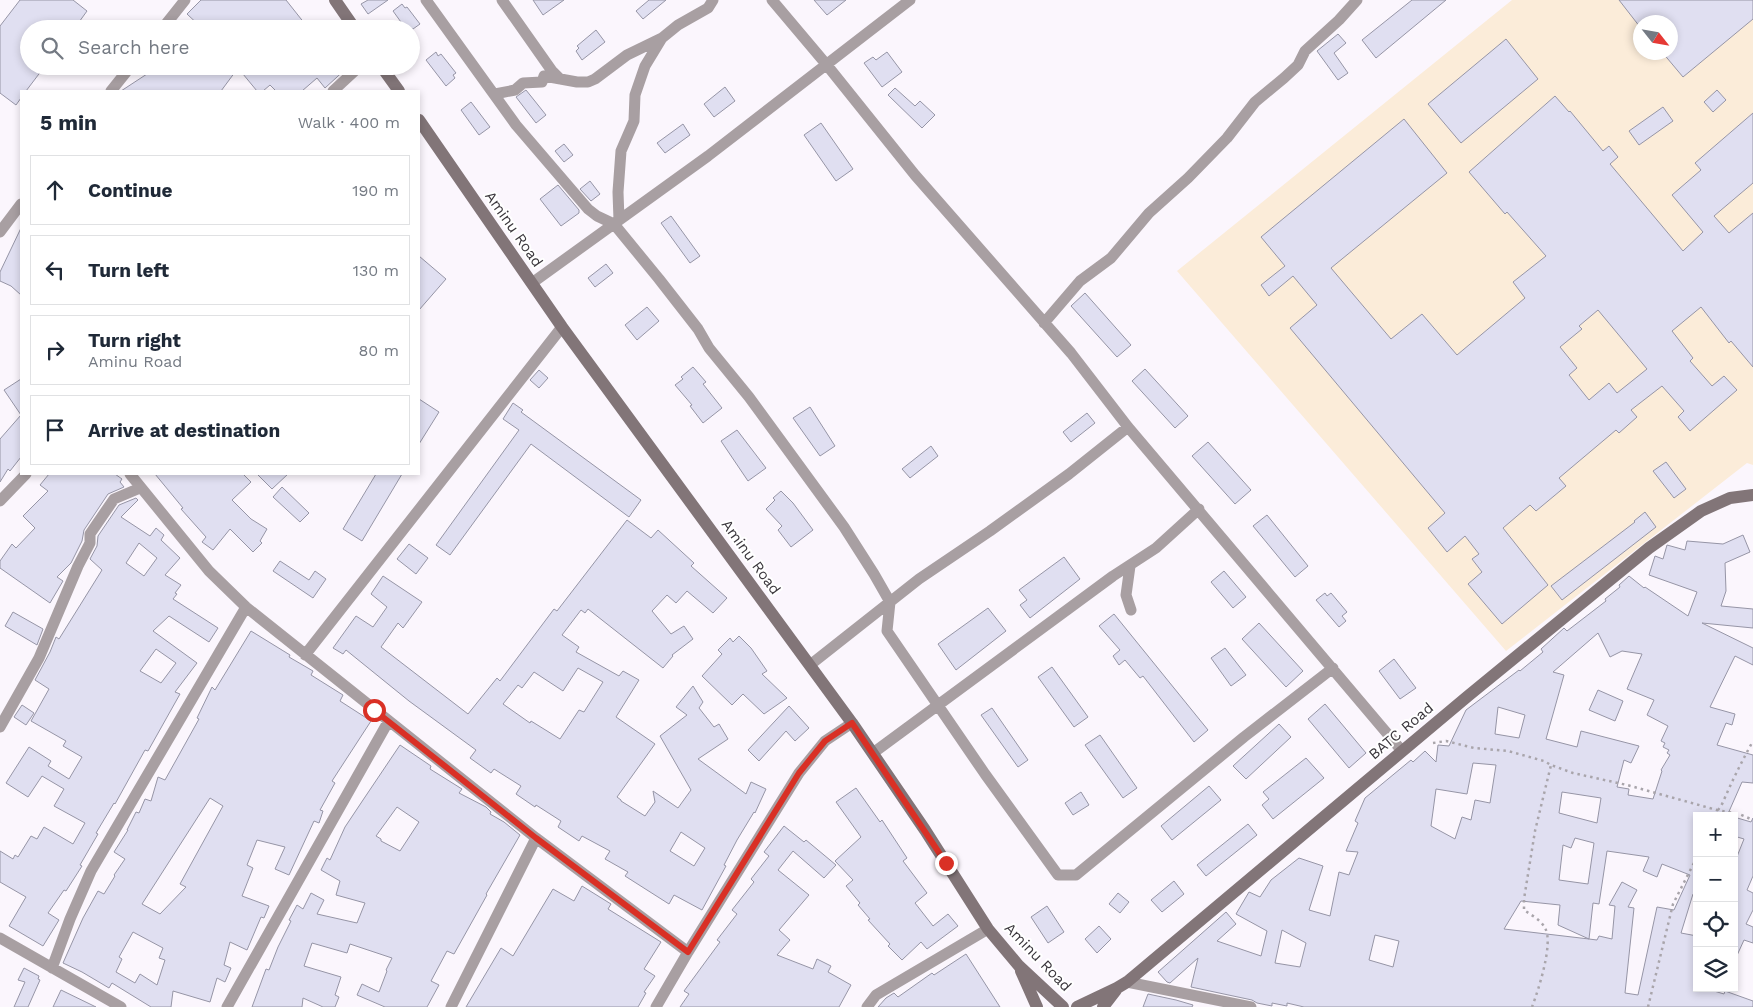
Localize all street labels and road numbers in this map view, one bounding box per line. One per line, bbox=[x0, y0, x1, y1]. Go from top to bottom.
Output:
street label: Aminu Road bbox=[481, 188, 547, 270]
street label: Aminu Road bbox=[718, 516, 784, 598]
street label: BATC Road bbox=[1365, 699, 1437, 763]
street label: Aminu Road bbox=[1001, 919, 1075, 995]

